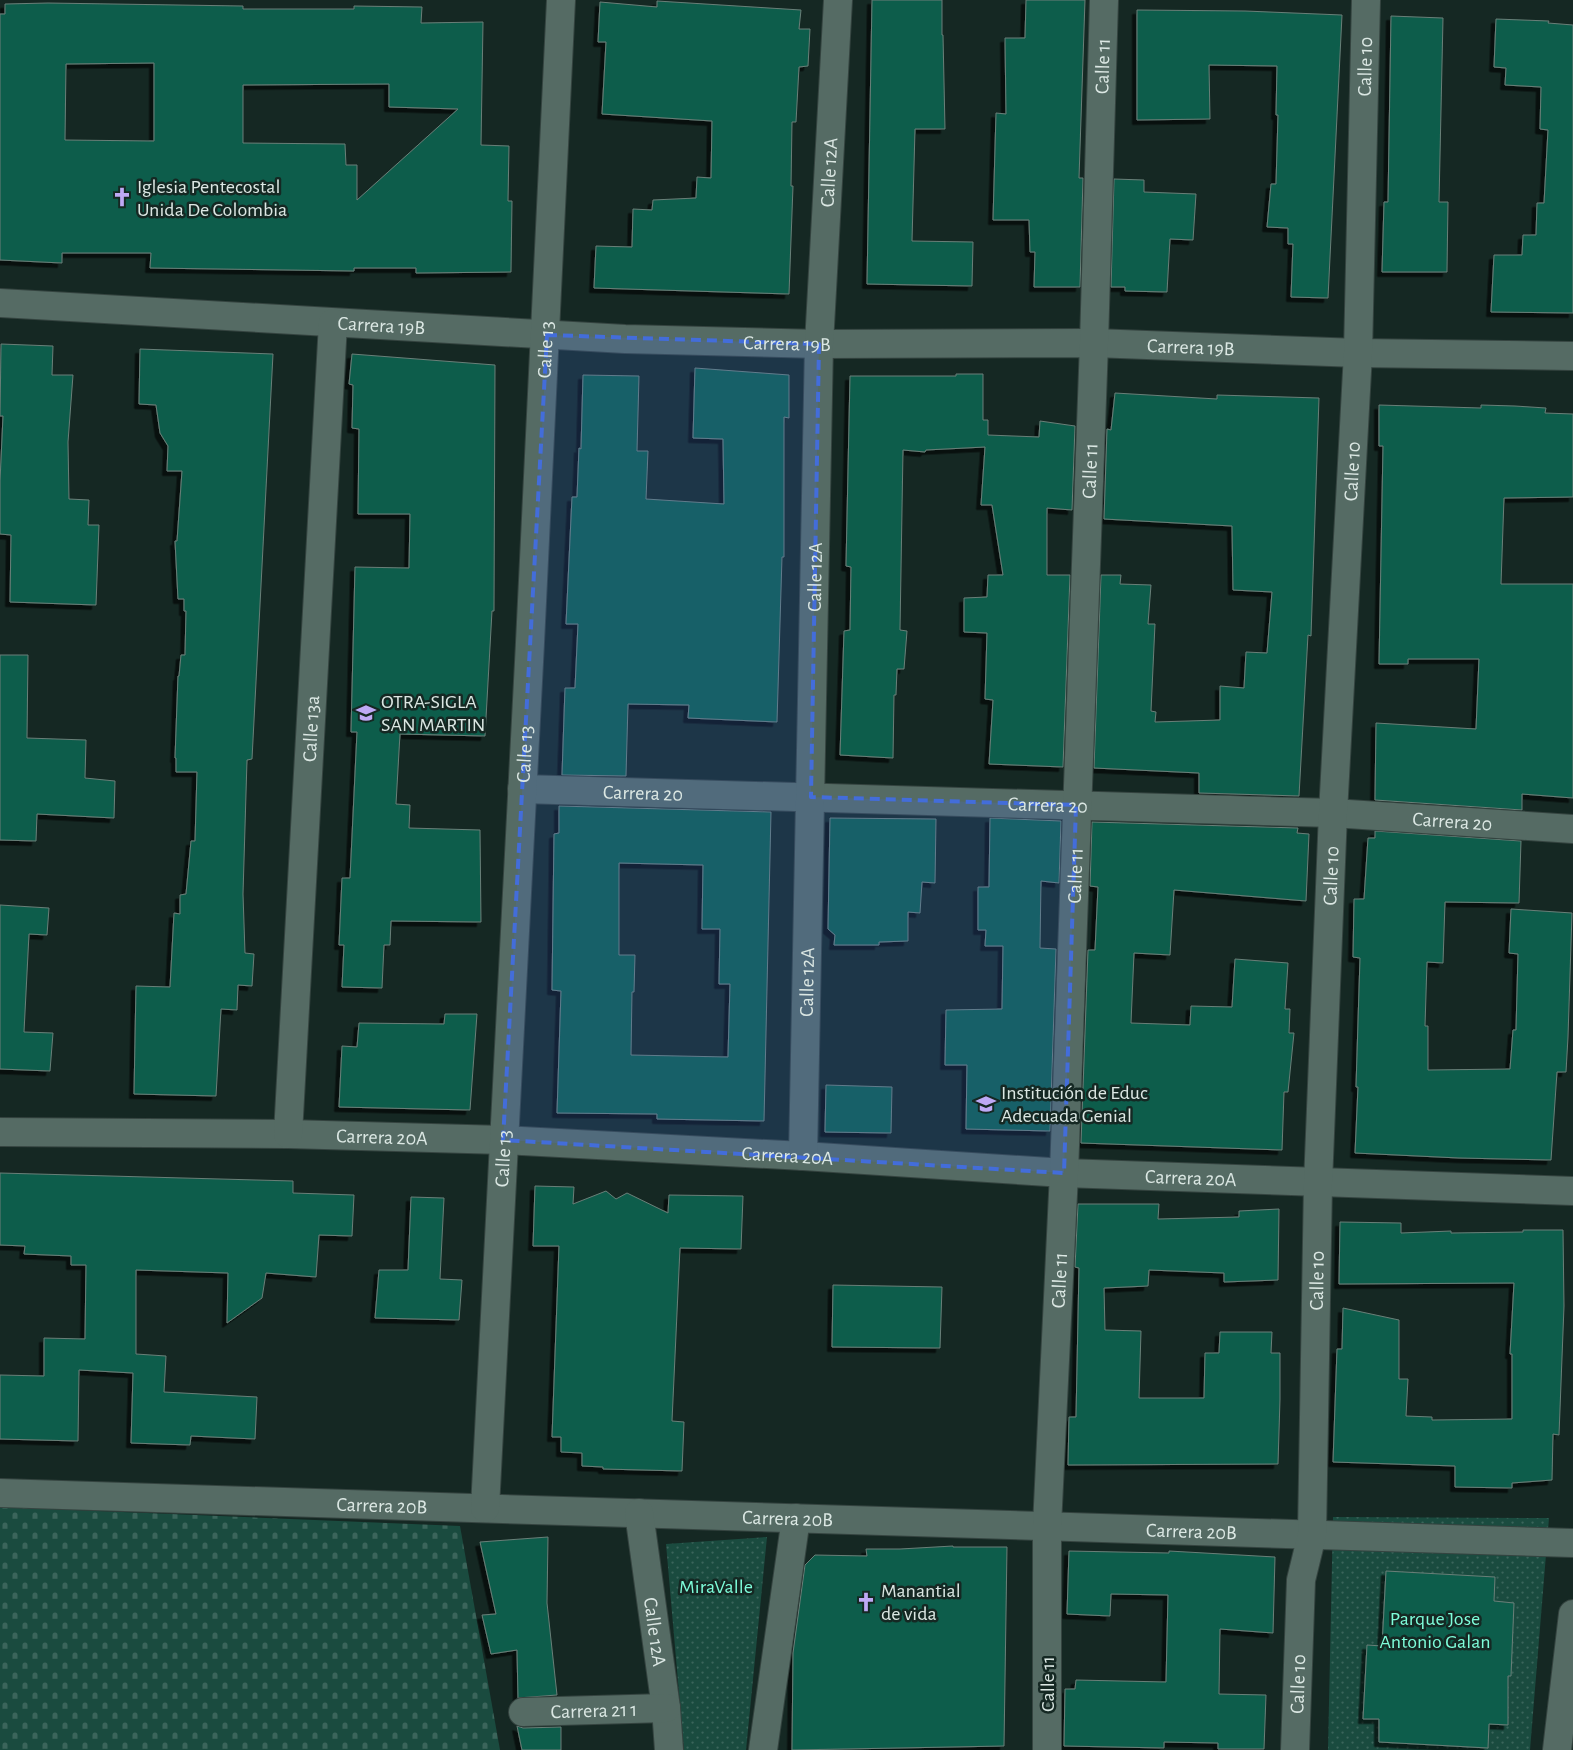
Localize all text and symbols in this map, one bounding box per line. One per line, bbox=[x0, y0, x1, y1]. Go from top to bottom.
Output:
street label: Calle 10 bbox=[1355, 37, 1376, 97]
street label: Calle 11 bbox=[1092, 38, 1114, 94]
street label: Calle 12A bbox=[818, 137, 841, 208]
place label: Iglesia Pentecostal Unida De Colombia bbox=[137, 177, 287, 220]
church icon: Iglesia Pentecostal Unida De Colombia bbox=[111, 186, 133, 208]
street label: Carrera 19B bbox=[337, 313, 426, 338]
street label: Calle 13 bbox=[535, 321, 557, 379]
street label: Carrera 19B bbox=[743, 333, 831, 355]
street label: Carrera 19B bbox=[1147, 336, 1235, 359]
street label: Calle 10 bbox=[1341, 441, 1364, 502]
street label: Calle 11 bbox=[1079, 443, 1101, 499]
street label: Calle 12A bbox=[805, 542, 826, 612]
place label: OTRA-SIGLA SAN MARTIN bbox=[381, 692, 485, 735]
street label: Calle 13a bbox=[300, 695, 323, 762]
school or university icon: OTRA-SIGLA SAN MARTIN bbox=[355, 702, 377, 724]
street label: Calle 13 bbox=[514, 725, 537, 783]
street label: Carrera 20 bbox=[603, 782, 683, 805]
street label: Carrera 20 bbox=[1007, 794, 1088, 817]
street label: Carrera 20 bbox=[1412, 809, 1493, 835]
street label: Calle 10 bbox=[1320, 846, 1343, 906]
street label: Calle 11 bbox=[1065, 847, 1087, 904]
street label: Calle 12A bbox=[797, 947, 818, 1017]
place label: Institución de Educ Adecuada Genial bbox=[1001, 1083, 1148, 1126]
school or university icon: Institución de Educ Adecuada Genial bbox=[975, 1093, 997, 1115]
street label: Carrera 20A bbox=[336, 1126, 428, 1149]
street label: Calle 13 bbox=[492, 1129, 515, 1188]
street label: Carrera 20A bbox=[741, 1144, 834, 1169]
street label: Carrera 20A bbox=[1145, 1167, 1237, 1190]
street label: Calle 10 bbox=[1307, 1251, 1328, 1310]
street label: Calle 11 bbox=[1048, 1252, 1071, 1309]
street label: Carrera 20B bbox=[336, 1495, 427, 1518]
street label: Carrera 20B bbox=[742, 1508, 833, 1530]
street label: Carrera 20B bbox=[1146, 1520, 1237, 1543]
park label: MiraValle bbox=[679, 1577, 753, 1597]
place label: Manantial de vida bbox=[881, 1581, 961, 1624]
church icon: Manantial de vida bbox=[855, 1591, 877, 1613]
street label: Calle 12A bbox=[640, 1596, 669, 1668]
park label: Parque Jose Antonio Galan bbox=[1379, 1609, 1491, 1652]
street label: Calle 10 bbox=[1287, 1654, 1309, 1714]
street label: Calle 11 bbox=[1038, 1656, 1058, 1712]
street label: Carrera 21 1 bbox=[550, 1700, 638, 1722]

